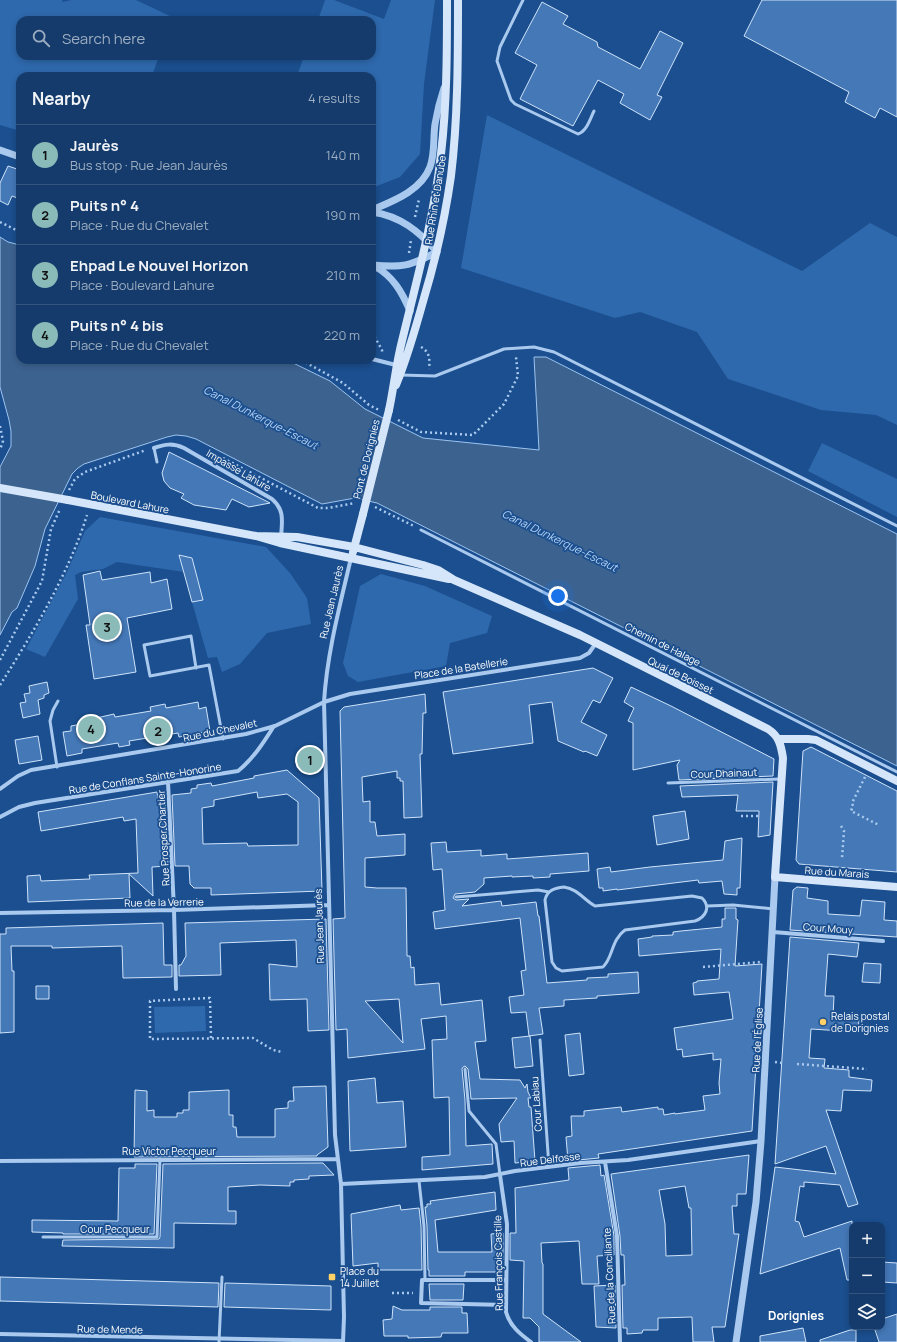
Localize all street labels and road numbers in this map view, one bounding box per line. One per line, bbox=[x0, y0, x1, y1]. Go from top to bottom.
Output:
street label: Rue Rhin et Danube bbox=[421, 154, 449, 246]
street label: Pont de Dorignies bbox=[349, 418, 383, 500]
street label: Impasse Lahure bbox=[204, 446, 274, 494]
street label: Boulevard Lahure bbox=[90, 488, 171, 516]
street label: Rue Jean Jaurès bbox=[316, 564, 346, 640]
street label: Chemin de Halage bbox=[623, 619, 703, 669]
street label: Quai de Boisset bbox=[646, 653, 716, 697]
street label: Place de la Batellerie bbox=[413, 654, 509, 682]
street label: Rue du Chevalet bbox=[182, 715, 258, 745]
street label: Rue de Conflans Sainte-Honorine bbox=[68, 759, 222, 797]
street label: Cour Dhainaut bbox=[690, 765, 758, 781]
street label: Rue Prosper Chartier bbox=[153, 789, 173, 886]
street label: Rue du Marais bbox=[804, 863, 870, 881]
street label: Rue Jean Jaurès bbox=[311, 888, 327, 964]
street label: Rue de la Verrerie bbox=[124, 894, 204, 910]
street label: Cour Mouy bbox=[802, 919, 854, 937]
street label: Rue de l'Église bbox=[748, 1007, 766, 1073]
street label: Cour Labiau bbox=[527, 1076, 545, 1132]
street label: Rue Victor Pecqueur bbox=[122, 1144, 216, 1158]
street label: Rue Delfosse bbox=[519, 1148, 581, 1170]
street label: Rue François Castille bbox=[490, 1215, 506, 1311]
street label: Cour Pecqueur bbox=[80, 1222, 150, 1236]
street label: Rue de la Conciliante bbox=[599, 1227, 619, 1324]
street label: Rue de Mende bbox=[77, 1321, 143, 1337]

